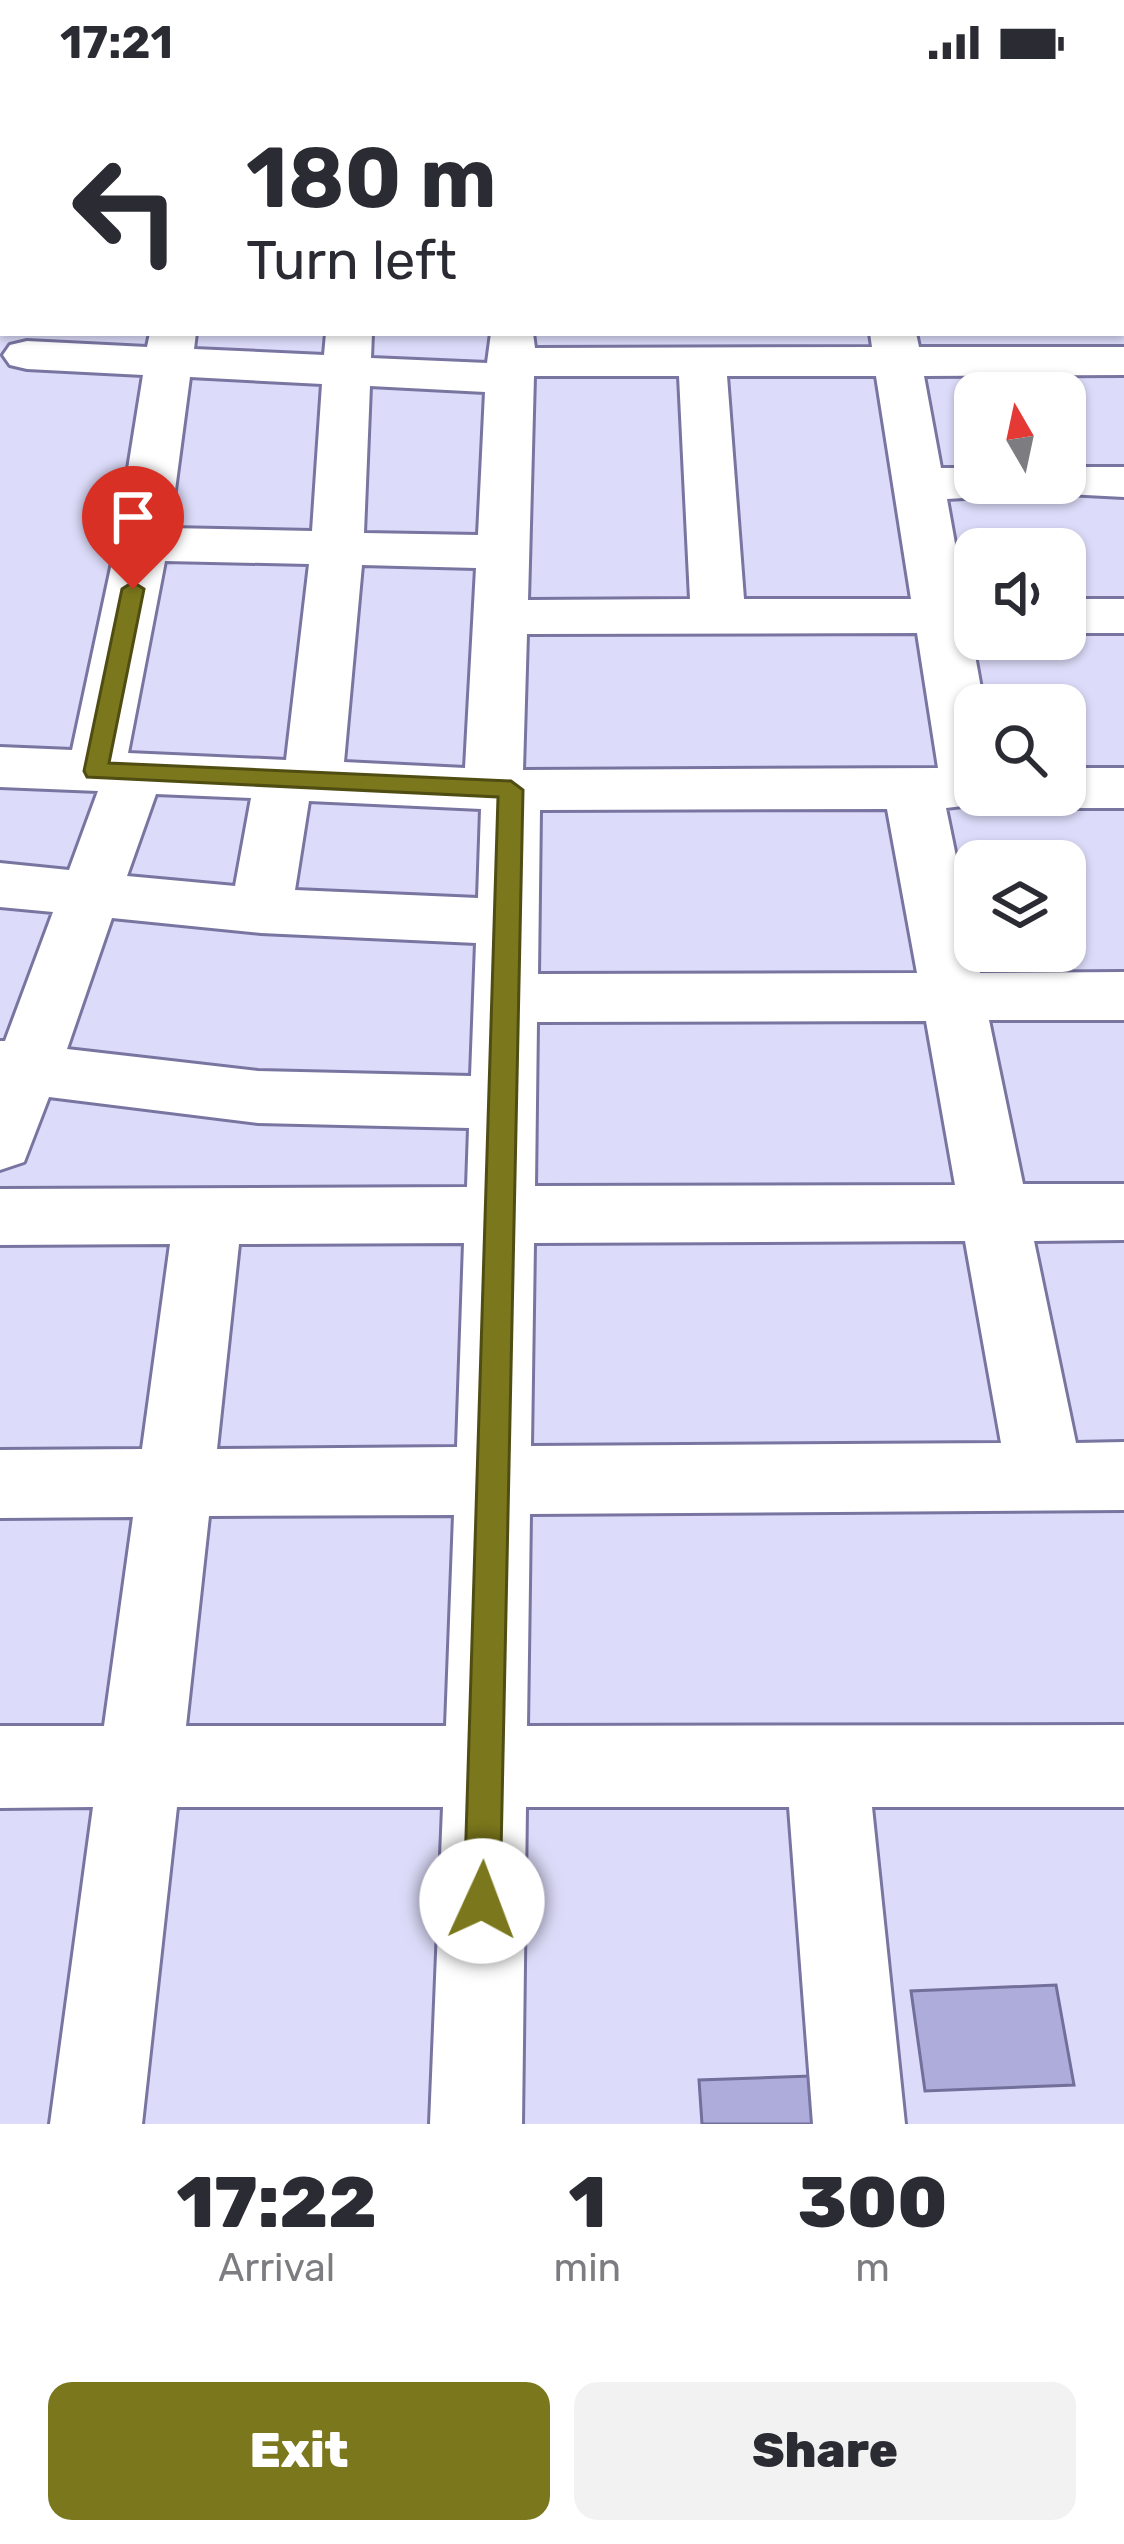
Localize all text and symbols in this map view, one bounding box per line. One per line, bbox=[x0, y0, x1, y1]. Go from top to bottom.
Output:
text: 17:21 bbox=[60, 16, 173, 69]
text: 180 m bbox=[246, 128, 497, 228]
icon: left bbox=[48, 132, 204, 288]
text: Turn left bbox=[246, 229, 457, 293]
north arrow bbox=[954, 372, 1086, 504]
map controls bbox=[954, 372, 1086, 972]
pin bbox=[82, 466, 184, 589]
icon: arrive bbox=[100, 484, 166, 550]
button: sound bbox=[954, 528, 1086, 660]
button: search bbox=[954, 684, 1086, 816]
button: layers bbox=[954, 840, 1086, 972]
position arrow bbox=[419, 1838, 545, 1964]
text: 17:22 bbox=[176, 2160, 377, 2245]
text: 1 bbox=[568, 2160, 606, 2245]
text: 300 bbox=[798, 2160, 948, 2245]
text: Arrival bbox=[218, 2245, 335, 2291]
text: min bbox=[553, 2245, 621, 2291]
text: m bbox=[855, 2245, 890, 2291]
button: Exit bbox=[48, 2382, 550, 2520]
button: Share bbox=[574, 2382, 1076, 2520]

